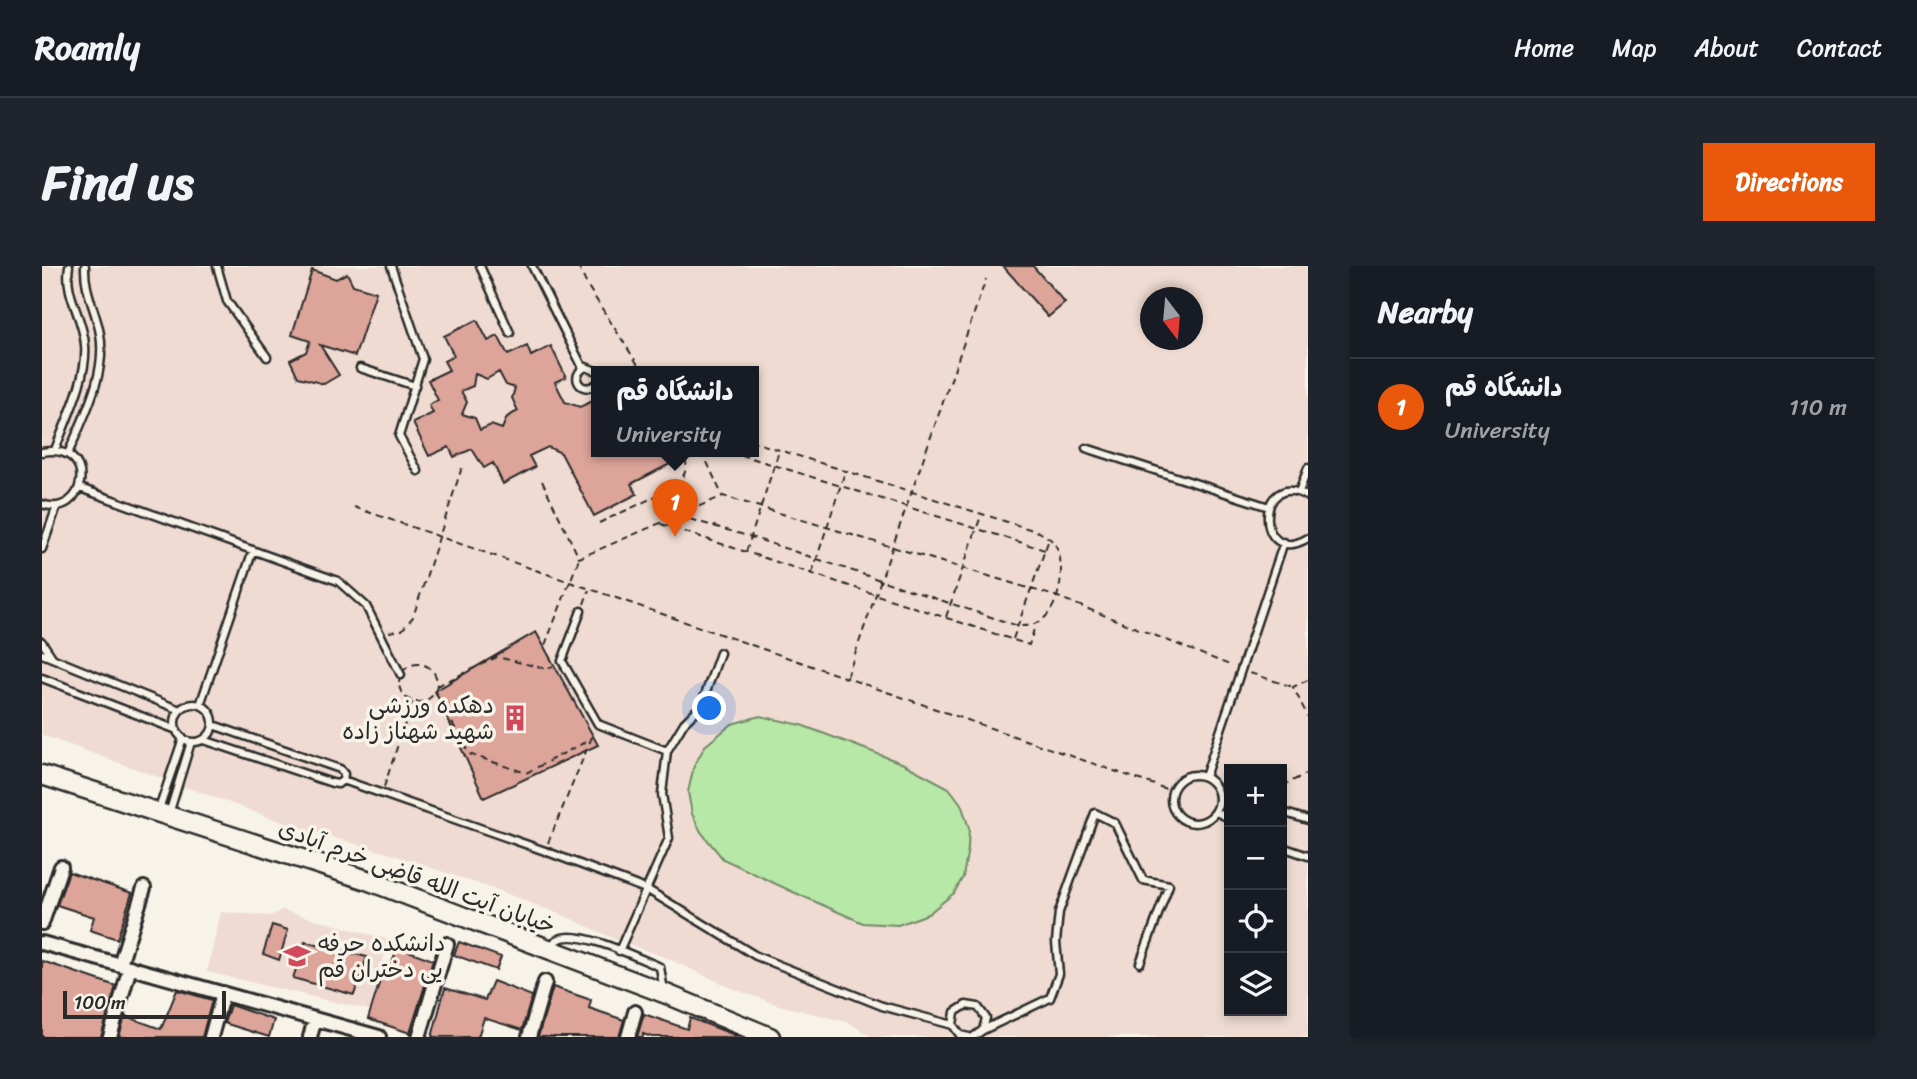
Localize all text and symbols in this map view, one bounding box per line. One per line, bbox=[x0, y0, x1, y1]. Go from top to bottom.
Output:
text: Roamly bbox=[35, 19, 140, 77]
text: Home bbox=[1514, 27, 1574, 69]
text: Map bbox=[1612, 27, 1656, 69]
text: About bbox=[1694, 27, 1759, 69]
text: Contact bbox=[1797, 27, 1882, 69]
text: Find us bbox=[42, 139, 194, 226]
button: Directions bbox=[1703, 143, 1875, 221]
text: Nearby bbox=[1378, 285, 1473, 339]
north arrow bbox=[1140, 287, 1203, 350]
text: دانشگاه قم bbox=[1445, 364, 1562, 410]
popup bbox=[591, 366, 759, 457]
text: دانشگاه قم bbox=[616, 368, 734, 414]
text: 1 bbox=[1396, 387, 1406, 428]
text: 110 m bbox=[1789, 387, 1847, 428]
text: University bbox=[1445, 410, 1550, 451]
text: University bbox=[616, 414, 721, 455]
pin: 1 bbox=[652, 479, 698, 537]
place label: دهکده ورزشی شهید شهناز زاده bbox=[342, 685, 494, 752]
your location bbox=[692, 691, 726, 725]
building icon: دهکده ورزشی شهید شهناز زاده bbox=[500, 703, 530, 733]
map controls bbox=[1224, 764, 1287, 1016]
button: + bbox=[1224, 764, 1287, 827]
street label: خیابان آیت الله قاضی خرم آبادی bbox=[273, 808, 561, 946]
button: − bbox=[1224, 827, 1287, 890]
button: locate bbox=[1224, 890, 1287, 953]
place label: دانشکده حرفه یی دختران قم bbox=[318, 923, 445, 990]
school or university icon: دانشکده حرفه یی دختران قم bbox=[282, 941, 312, 971]
button: layers bbox=[1224, 953, 1287, 1016]
text: 100 m bbox=[74, 986, 126, 1019]
scale bar bbox=[63, 988, 226, 1020]

